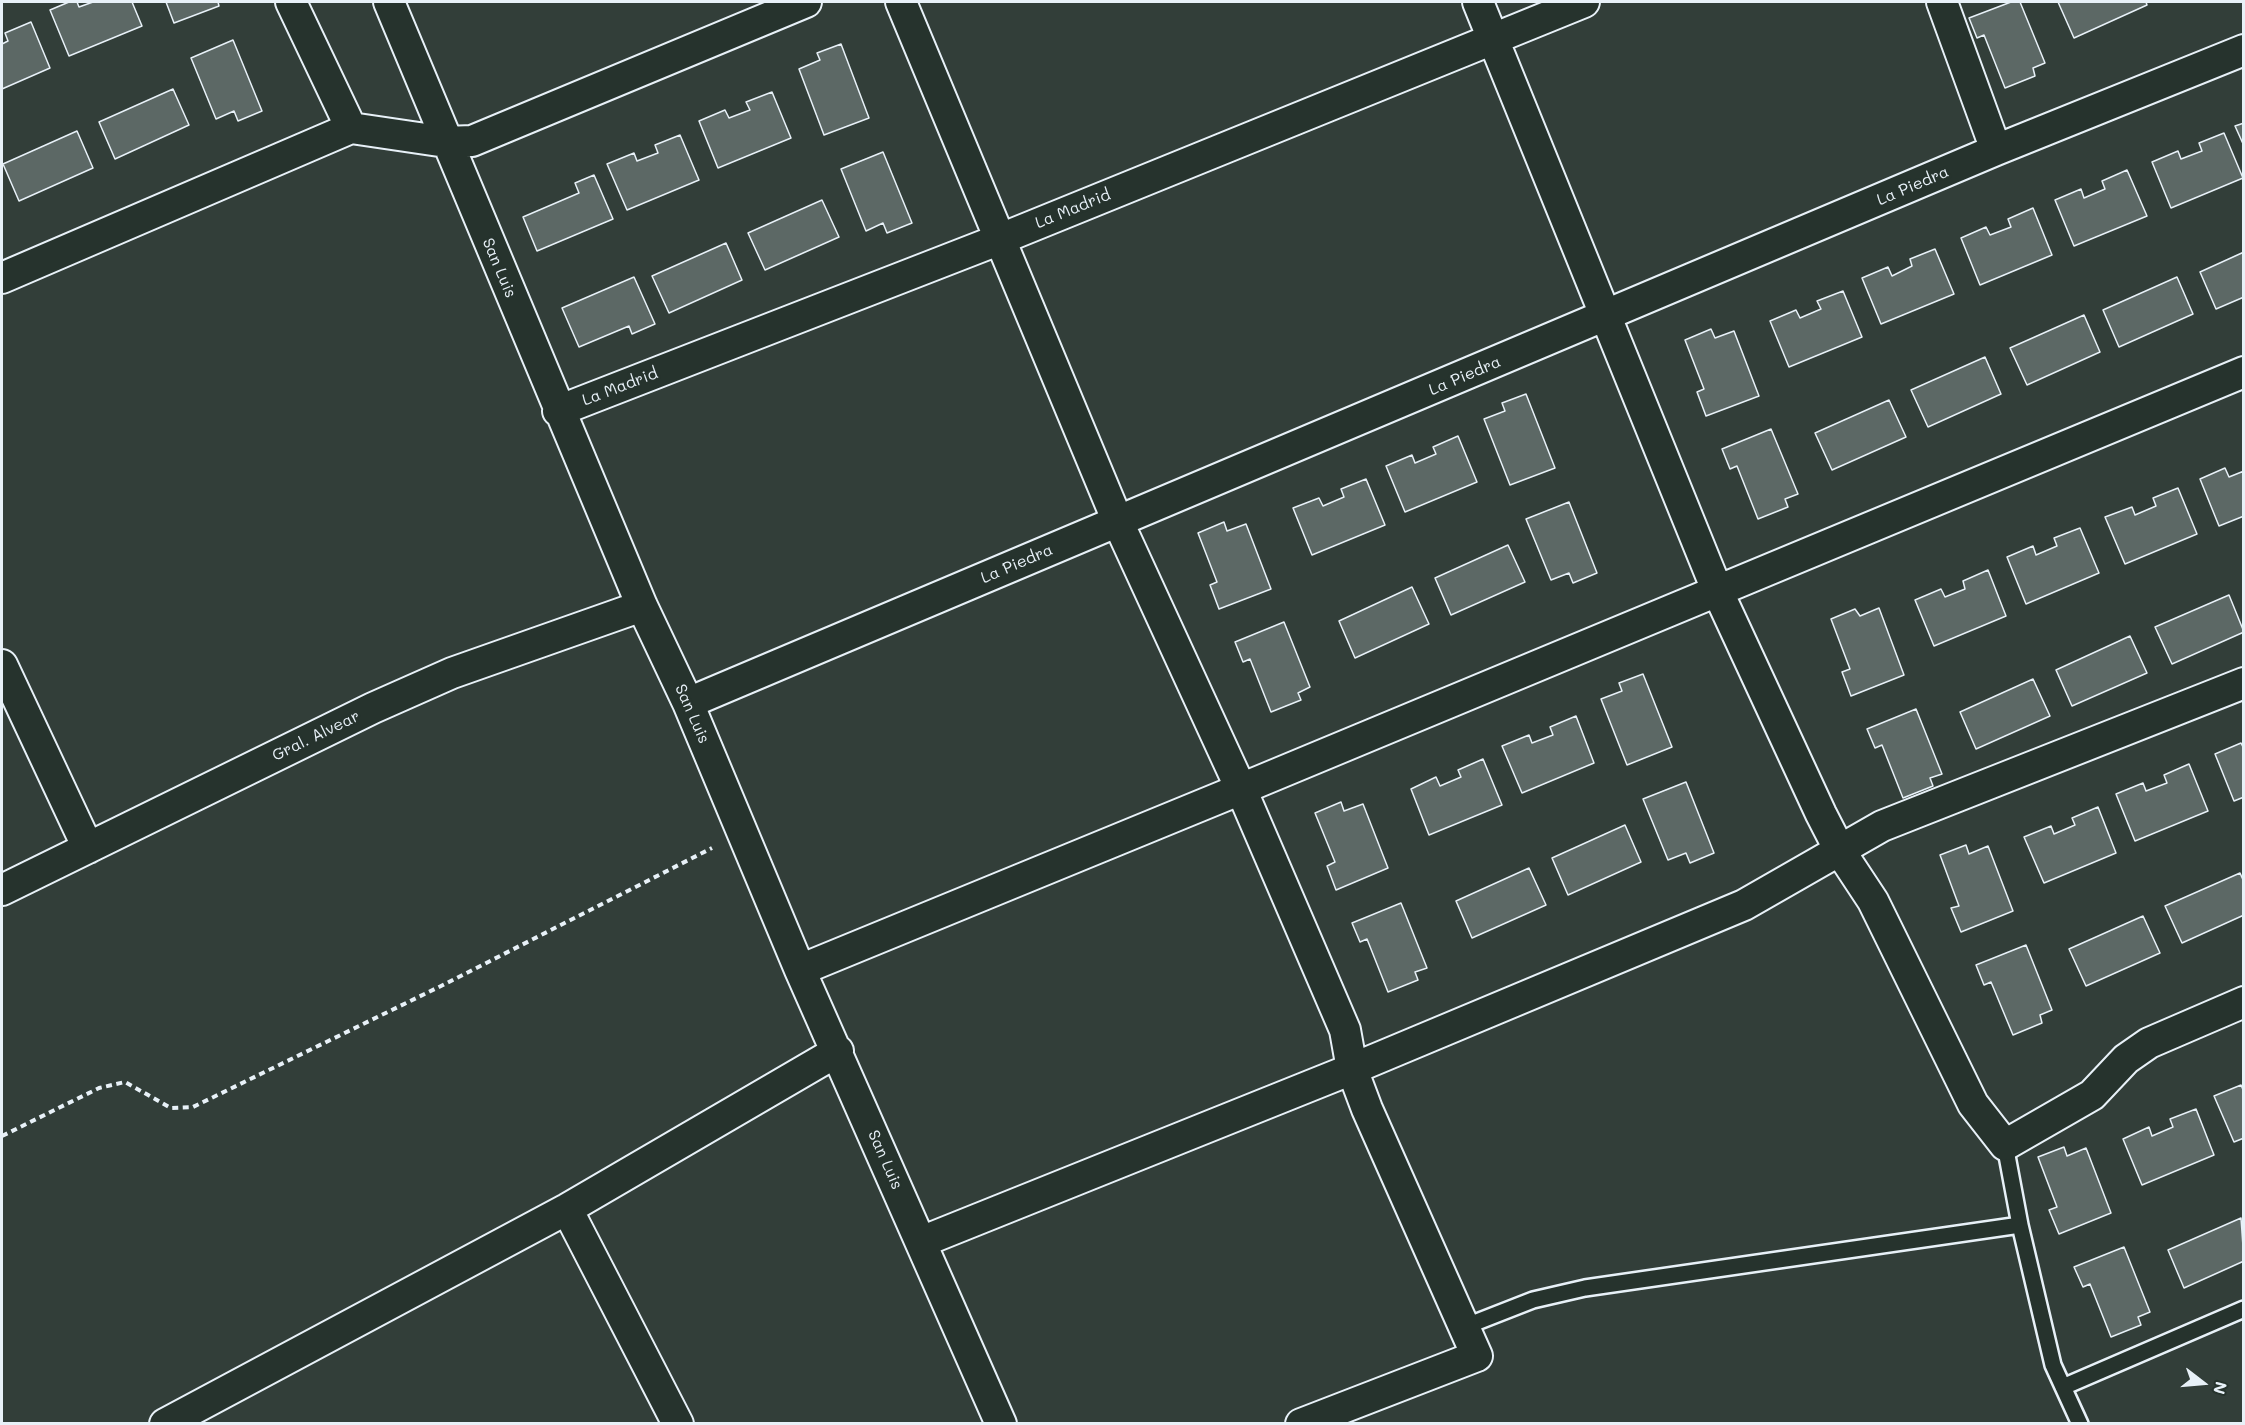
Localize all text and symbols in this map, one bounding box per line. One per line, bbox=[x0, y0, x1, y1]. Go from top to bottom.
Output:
street label: La Piedra bbox=[1874, 162, 1952, 210]
street label: La Madrid bbox=[1033, 185, 1113, 233]
street label: San Luis bbox=[478, 235, 520, 301]
street label: La Piedra bbox=[1426, 352, 1504, 400]
street label: La Madrid bbox=[579, 364, 661, 410]
street label: La Piedra bbox=[978, 540, 1056, 588]
street label: San Luis bbox=[670, 681, 714, 747]
street label: Gral. Alvear bbox=[269, 707, 363, 765]
street label: San Luis bbox=[863, 1127, 907, 1193]
north arrow bbox=[2173, 1353, 2233, 1413]
text: N bbox=[2209, 1379, 2233, 1397]

